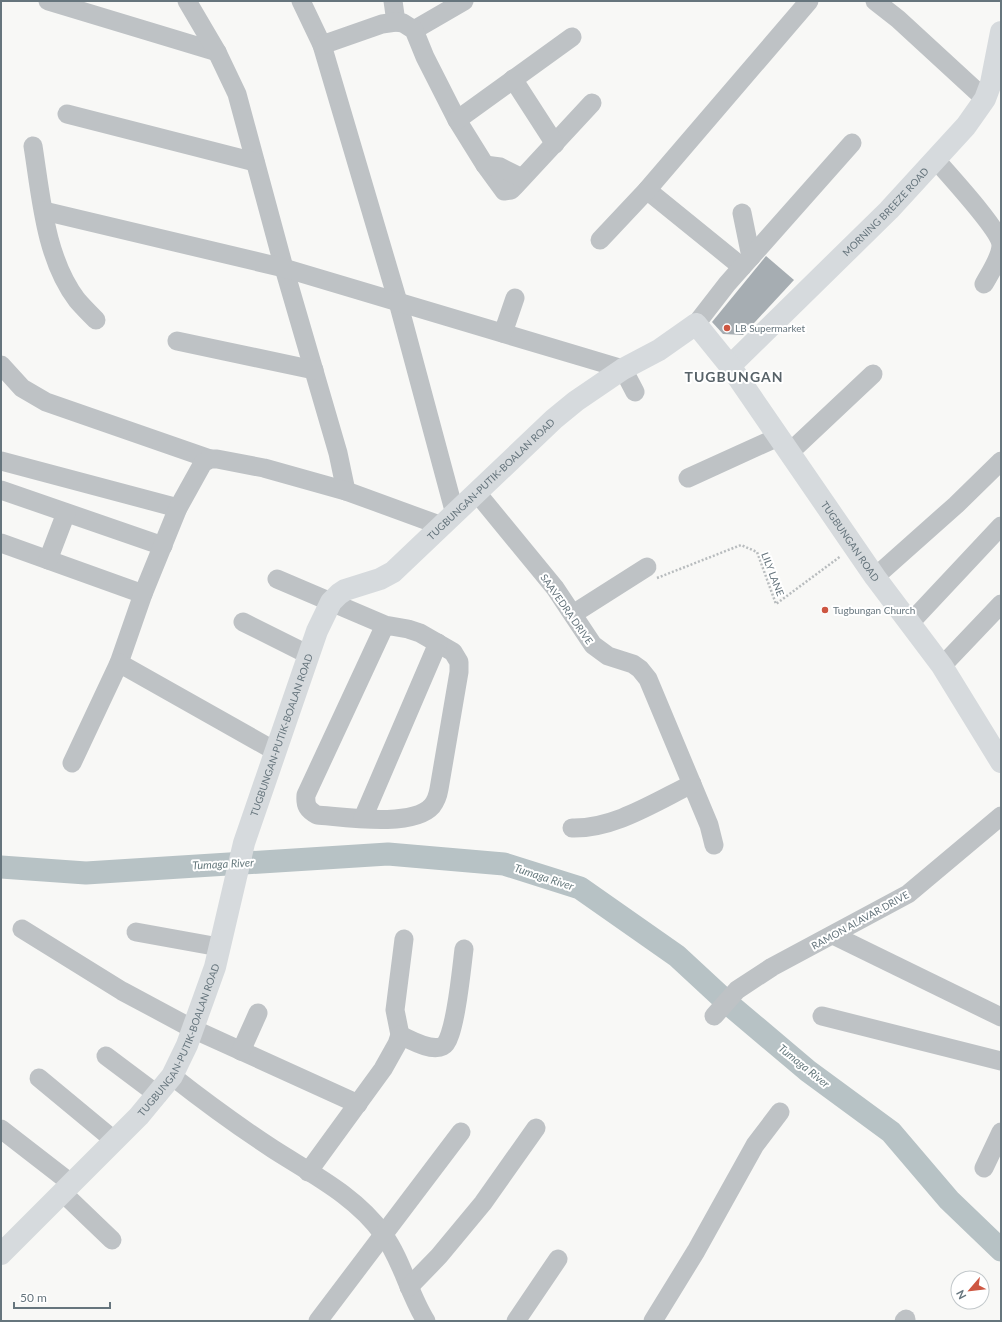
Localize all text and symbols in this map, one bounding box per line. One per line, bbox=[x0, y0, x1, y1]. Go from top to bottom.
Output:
street label: MORNING BREEZE ROAD bbox=[840, 165, 931, 258]
place label: LB Supermarket bbox=[735, 322, 805, 334]
marker: LB Supermarket bbox=[722, 323, 732, 333]
district label: TUGBUNGAN bbox=[685, 368, 783, 385]
street label: TUGBUNGAN-PUTIK-BOALAN ROAD bbox=[425, 415, 557, 542]
street label: TUGBUNGAN ROAD bbox=[819, 499, 882, 584]
street label: LILY LANE bbox=[759, 550, 787, 598]
street label: SAAVEDRA DRIVE bbox=[538, 572, 596, 647]
place label: Tugbungan Church bbox=[833, 604, 915, 616]
marker: Tugbungan Church bbox=[820, 605, 830, 615]
street label: TUGBUNGAN-PUTIK-BOALAN ROAD bbox=[248, 652, 315, 818]
water label: Tumaga River bbox=[192, 855, 254, 872]
water label: Tumaga River bbox=[513, 861, 576, 892]
street label: RAMON ALAVAR DRIVE bbox=[809, 888, 911, 952]
street label: TUGBUNGAN-PUTIK-BOALAN ROAD bbox=[135, 962, 222, 1119]
water label: Tumaga River bbox=[776, 1041, 833, 1090]
north arrow bbox=[950, 1270, 990, 1310]
scale bar bbox=[14, 1284, 110, 1310]
text: N bbox=[953, 1288, 968, 1302]
text: 50 m bbox=[20, 1290, 47, 1305]

